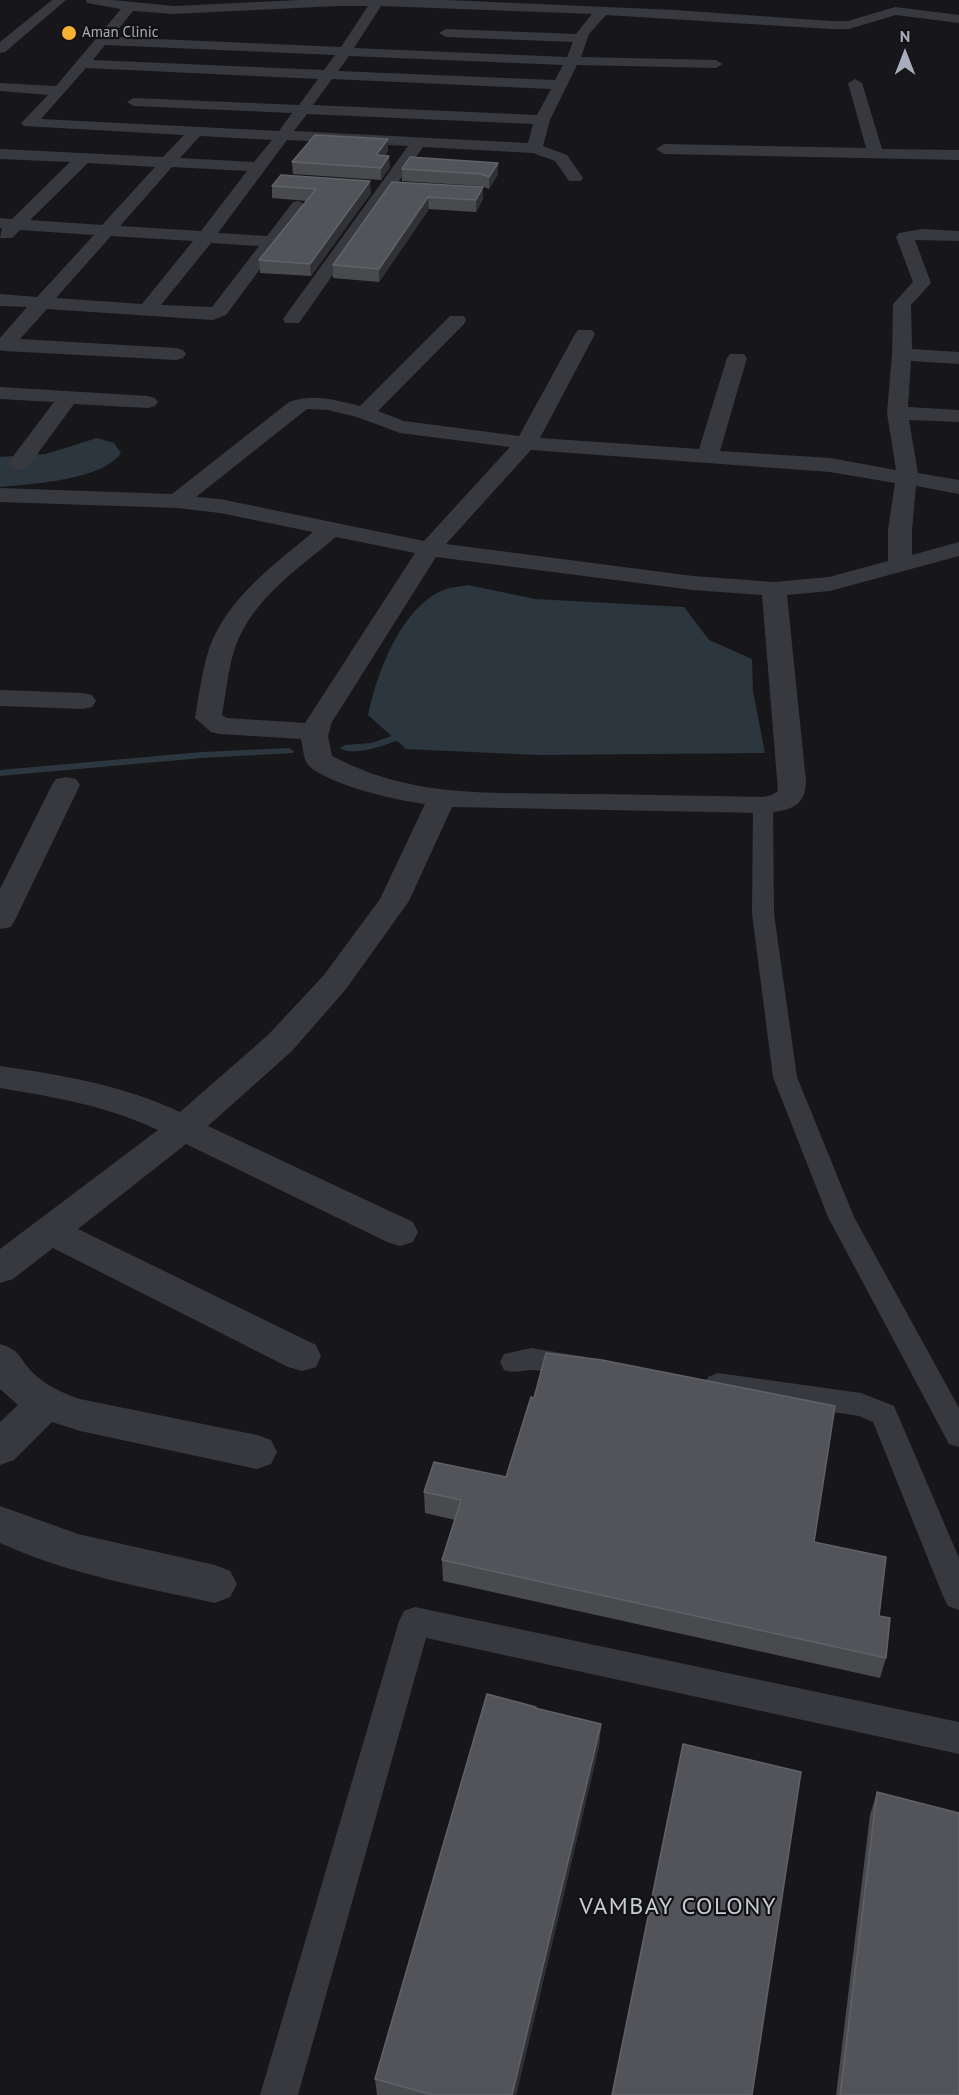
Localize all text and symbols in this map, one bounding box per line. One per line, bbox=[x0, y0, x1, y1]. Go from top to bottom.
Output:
marker: Aman Clinic bbox=[60, 24, 78, 42]
place label: Aman Clinic bbox=[82, 24, 159, 42]
north arrow bbox=[875, 24, 935, 84]
text: N bbox=[900, 26, 910, 46]
district label: VAMBAY COLONY bbox=[579, 1893, 777, 1921]

